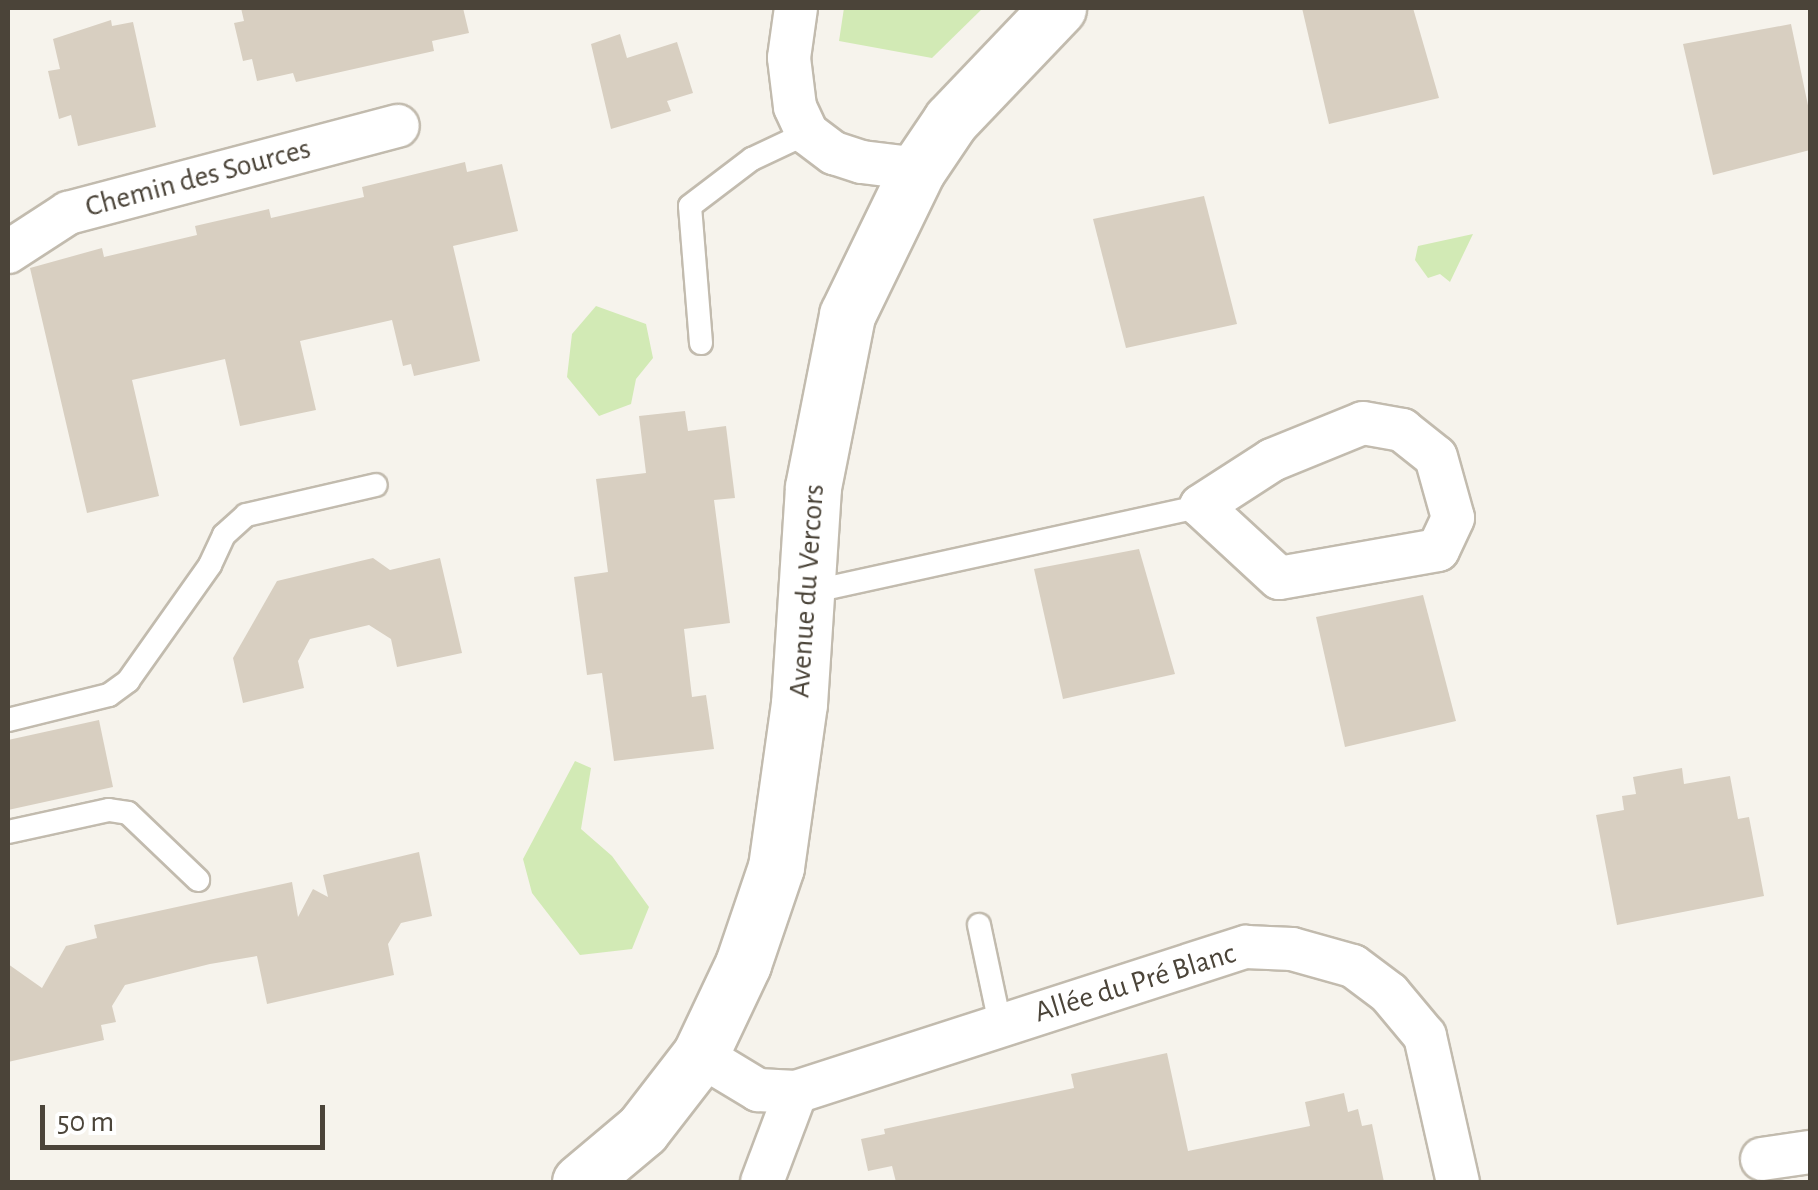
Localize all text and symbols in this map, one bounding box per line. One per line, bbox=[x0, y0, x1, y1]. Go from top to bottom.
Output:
street label: Chemin des Sources bbox=[82, 131, 314, 225]
street label: Avenue du Vercors bbox=[782, 483, 832, 699]
street label: Allée du Pré Blanc bbox=[1030, 935, 1240, 1031]
scale bar bbox=[45, 1085, 330, 1147]
text: 50 m bbox=[57, 1107, 114, 1137]

